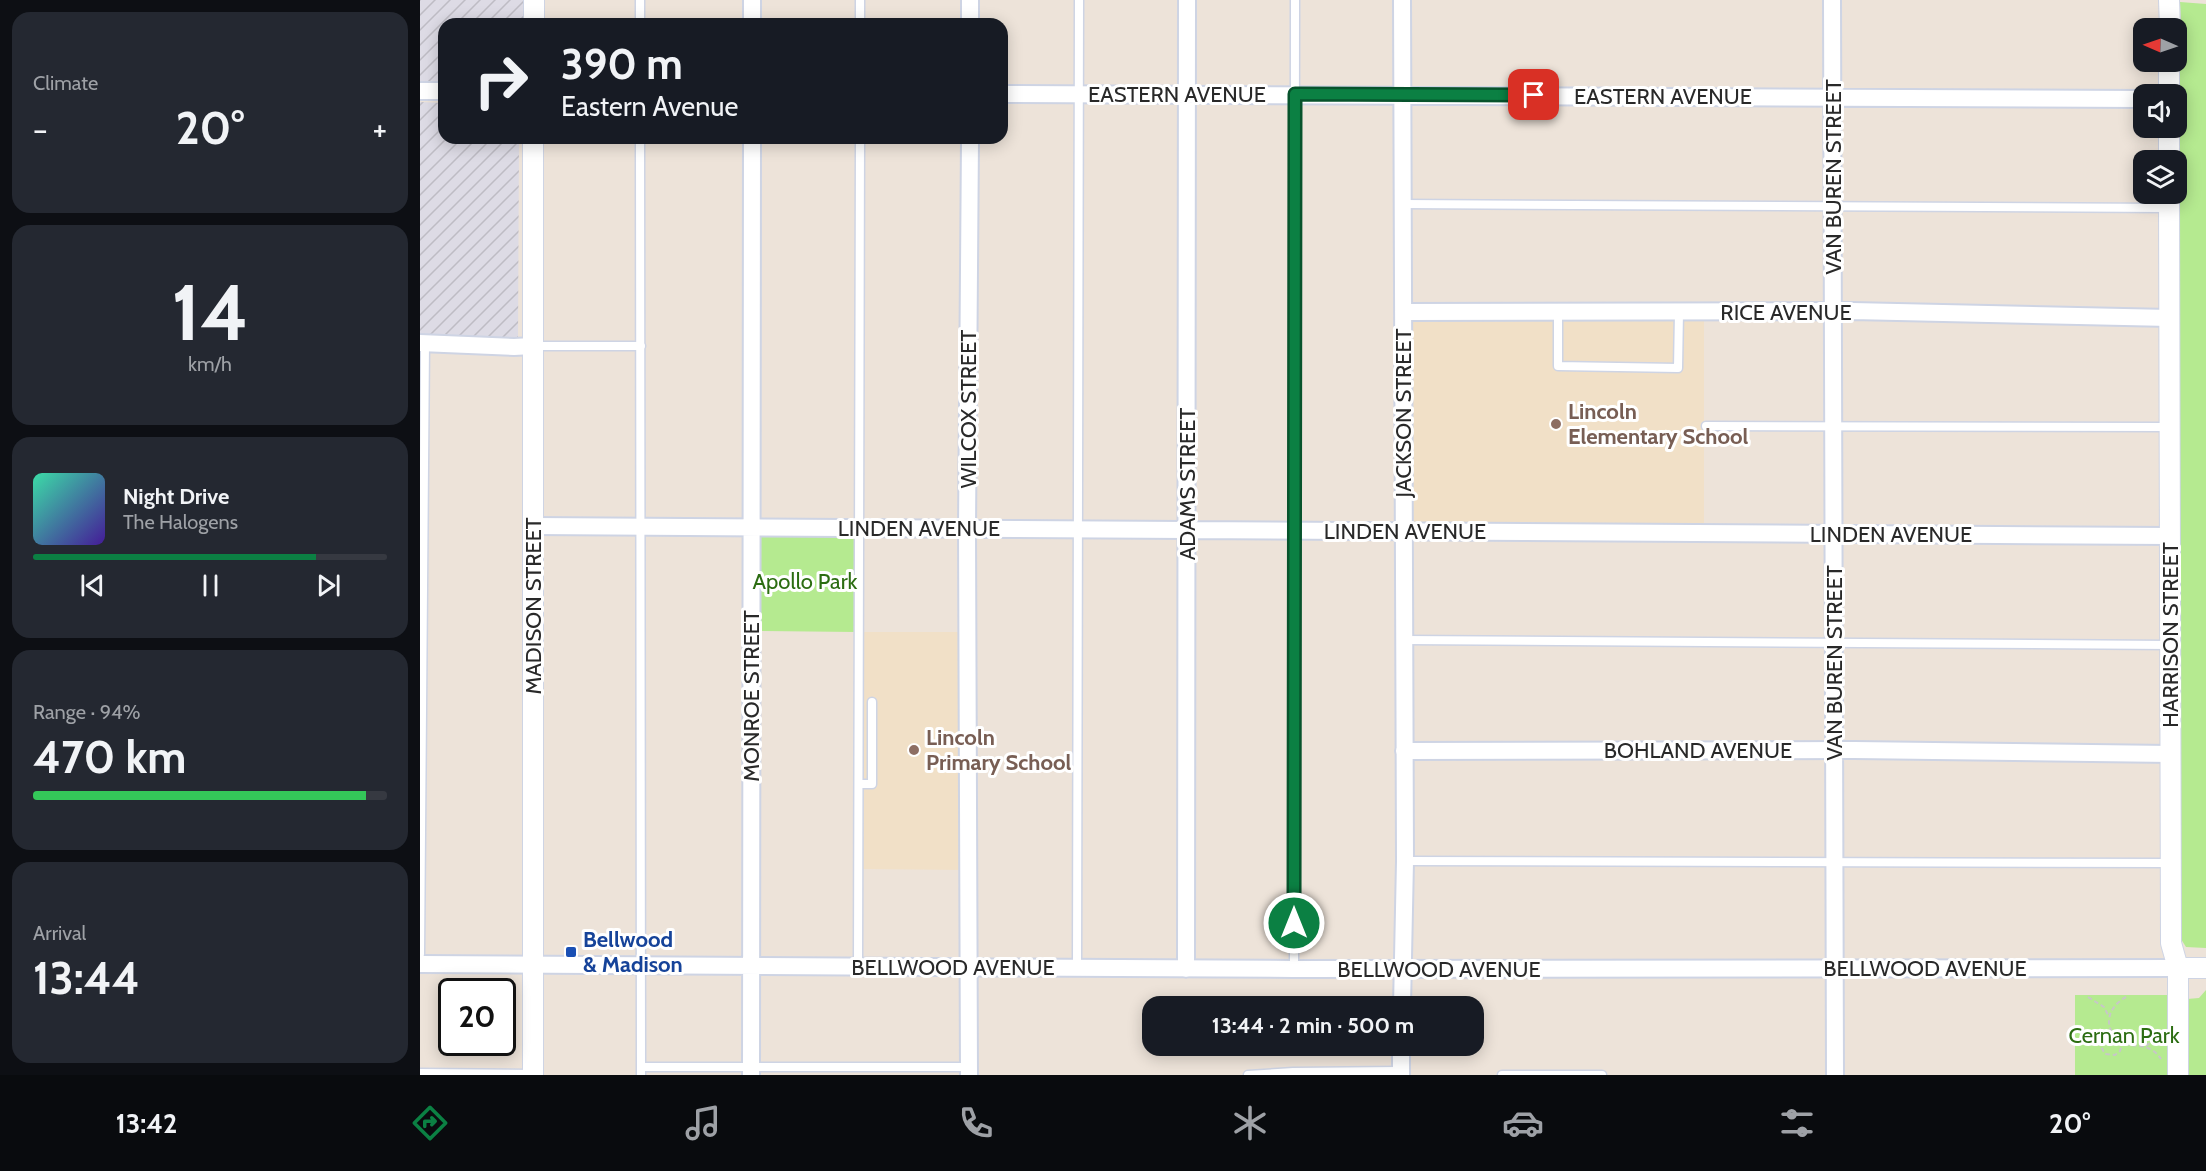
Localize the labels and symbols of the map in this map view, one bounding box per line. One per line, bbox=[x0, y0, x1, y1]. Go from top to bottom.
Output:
north arrow bbox=[2133, 18, 2187, 72]
pin bbox=[1508, 69, 1559, 120]
street label: VAN BUREN STREET bbox=[1820, 79, 1847, 275]
street label: EASTERN AVENUE bbox=[1088, 81, 1266, 108]
street label: EASTERN AVENUE bbox=[1574, 83, 1752, 110]
street label: RICE AVENUE bbox=[1720, 299, 1852, 326]
street label: JACKSON STREET bbox=[1390, 328, 1417, 498]
street label: WILCOX STREET bbox=[955, 330, 982, 488]
place label: Lincoln Elementary School bbox=[1568, 398, 1748, 450]
street label: ADAMS STREET bbox=[1174, 408, 1201, 560]
marker: Lincoln Elementary School bbox=[1549, 417, 1563, 431]
street label: LINDEN AVENUE bbox=[838, 515, 1000, 542]
street label: MADISON STREET bbox=[520, 517, 547, 695]
street label: LINDEN AVENUE bbox=[1324, 518, 1486, 545]
street label: LINDEN AVENUE bbox=[1810, 521, 1972, 548]
street label: HARRISON STREET bbox=[2157, 542, 2184, 728]
street label: VAN BUREN STREET bbox=[1821, 565, 1848, 761]
park label: Apollo Park bbox=[753, 568, 858, 595]
street label: MONROE STREET bbox=[738, 610, 765, 782]
place label: Lincoln Primary School bbox=[926, 724, 1072, 776]
street label: BOHLAND AVENUE bbox=[1604, 737, 1792, 764]
marker: Lincoln Primary School bbox=[907, 743, 921, 757]
position arrow bbox=[1262, 891, 1326, 955]
place label: Bellwood & Madison bbox=[583, 926, 683, 978]
marker: Bellwood & Madison bbox=[564, 945, 578, 959]
street label: BELLWOOD AVENUE bbox=[851, 954, 1055, 981]
street label: BELLWOOD AVENUE bbox=[1823, 955, 2027, 982]
street label: BELLWOOD AVENUE bbox=[1337, 956, 1541, 983]
speed limit sign: 20 bbox=[438, 978, 516, 1056]
park label: Cernan Park bbox=[2068, 1022, 2180, 1049]

